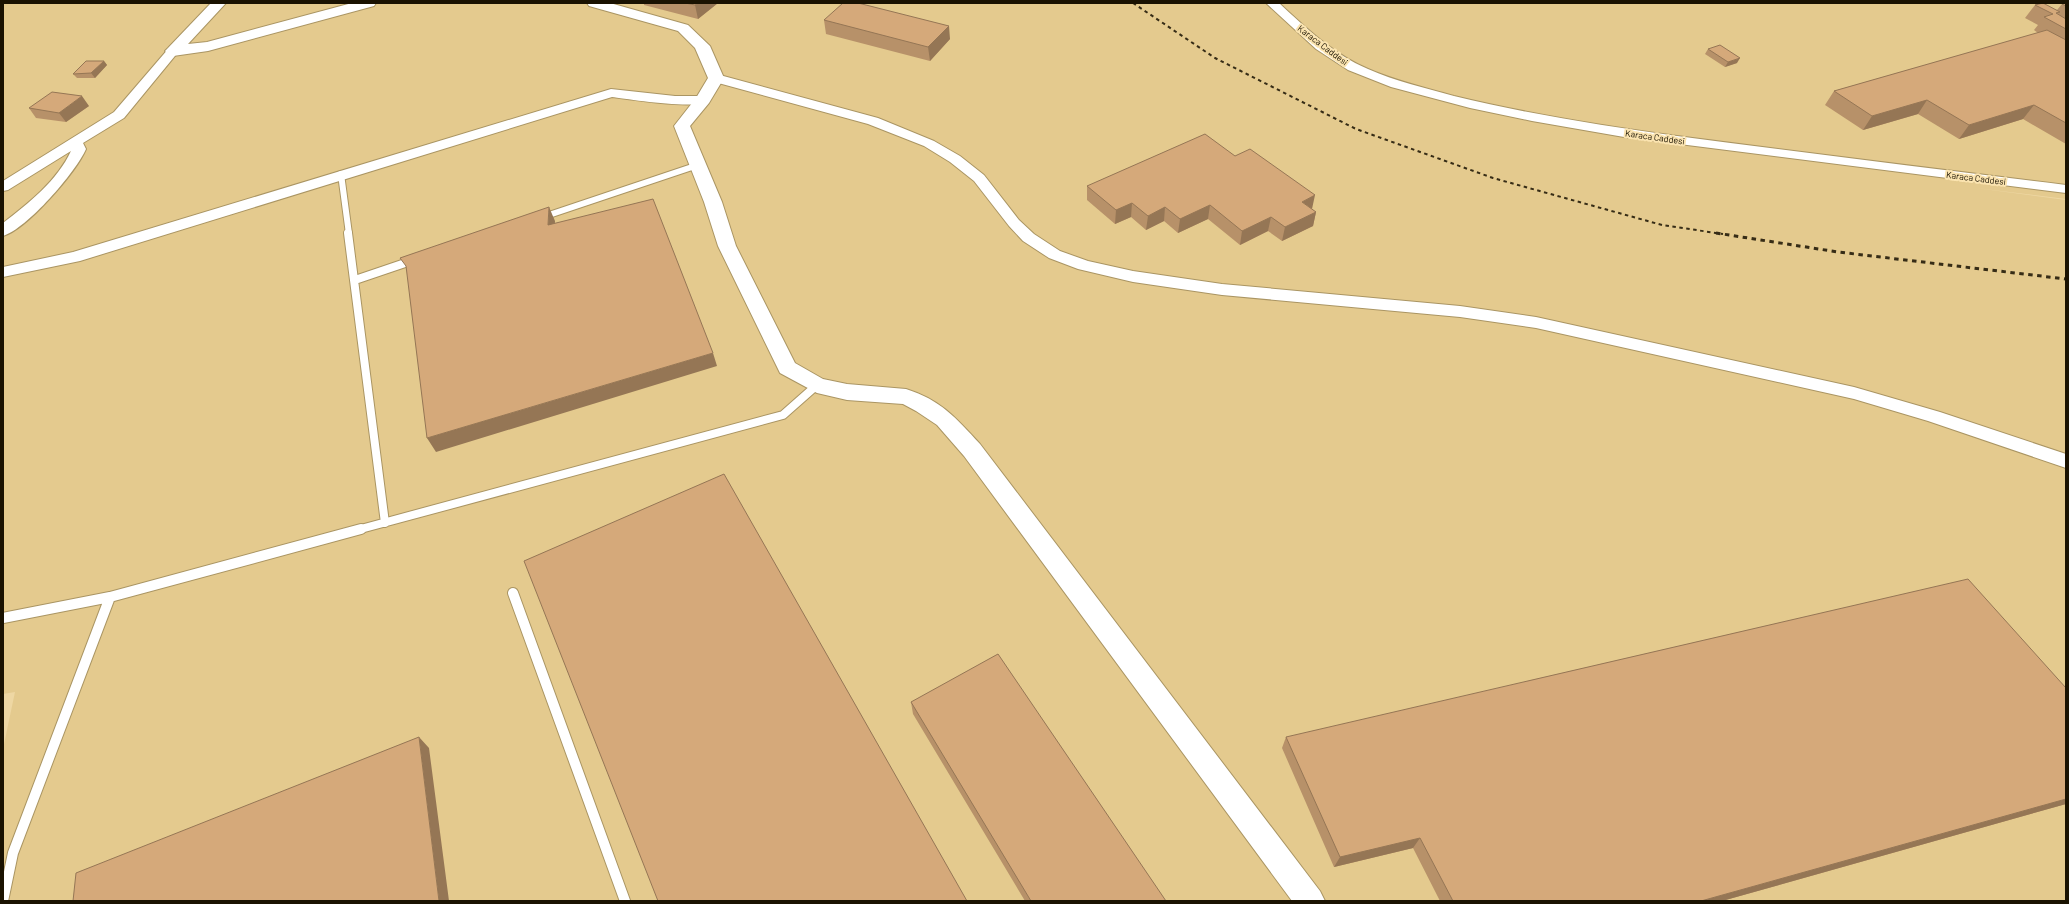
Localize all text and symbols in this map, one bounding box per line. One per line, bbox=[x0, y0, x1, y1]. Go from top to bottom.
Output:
street label: Karaca Caddesi bbox=[1296, 22, 1350, 68]
street label: Karaca Caddesi bbox=[1624, 127, 1686, 147]
street label: Karaca Caddesi bbox=[1945, 169, 2007, 187]

